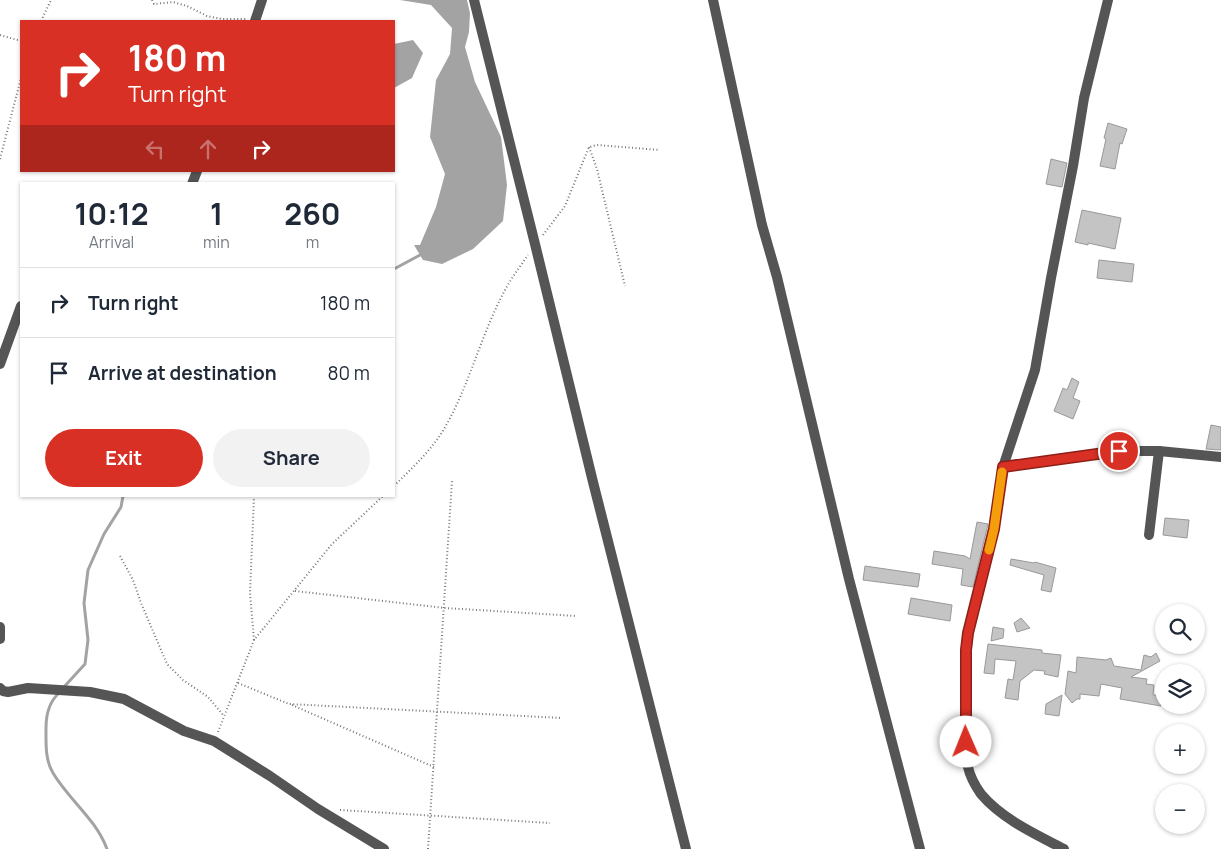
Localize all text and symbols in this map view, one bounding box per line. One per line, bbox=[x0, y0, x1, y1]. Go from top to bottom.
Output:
text: 180 m bbox=[128, 34, 226, 82]
icon: right bbox=[45, 40, 110, 105]
text: Turn right bbox=[128, 79, 226, 109]
icon: left bbox=[141, 135, 169, 163]
icon: ahead bbox=[194, 135, 222, 163]
icon: right bbox=[247, 135, 275, 163]
text: 10:12 bbox=[74, 193, 149, 234]
text: 1 bbox=[210, 193, 223, 234]
text: 260 bbox=[284, 193, 341, 234]
text: Arrival bbox=[89, 231, 134, 253]
text: min bbox=[203, 231, 230, 253]
text: m bbox=[306, 231, 319, 253]
icon: right bbox=[45, 289, 73, 317]
text: Turn right bbox=[88, 290, 178, 316]
text: 180 m bbox=[320, 290, 370, 316]
icon: arrive bbox=[45, 359, 73, 387]
text: Arrive at destination bbox=[88, 360, 277, 386]
text: 80 m bbox=[327, 360, 370, 386]
button: Exit bbox=[45, 429, 203, 487]
button: Share bbox=[213, 429, 370, 487]
pin bbox=[1098, 430, 1140, 472]
icon: arrive bbox=[1105, 437, 1133, 465]
map controls bbox=[1155, 604, 1205, 834]
button: search bbox=[1155, 604, 1205, 654]
button: layers bbox=[1155, 664, 1205, 714]
position arrow bbox=[939, 715, 991, 767]
button: + bbox=[1155, 724, 1205, 774]
button: − bbox=[1155, 784, 1205, 834]

